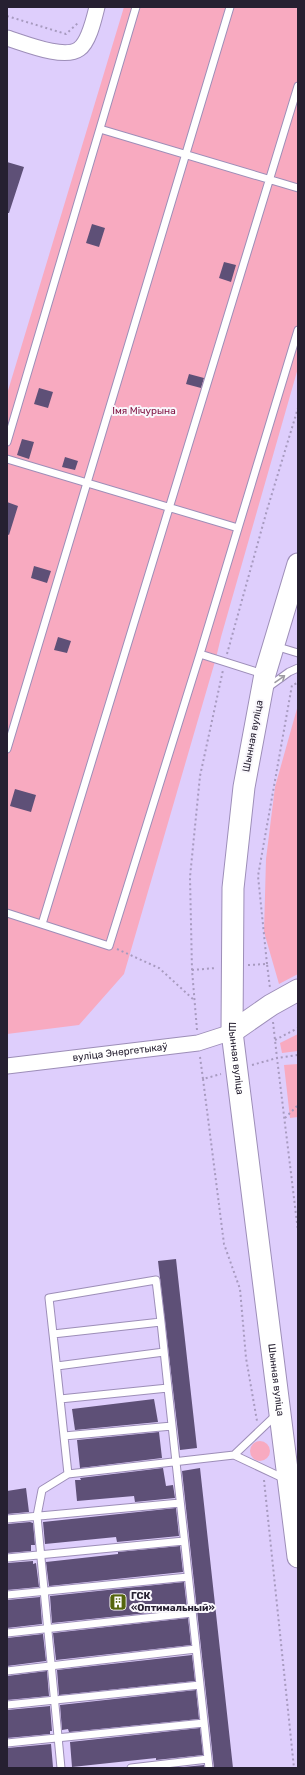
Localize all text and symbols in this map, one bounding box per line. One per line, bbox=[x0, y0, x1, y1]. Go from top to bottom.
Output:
park label: Імя Мічурына bbox=[112, 405, 176, 417]
one-way arrow bbox=[274, 675, 285, 683]
street label: Шынная вуліца bbox=[240, 699, 266, 773]
street label: Шынная вуліца bbox=[226, 1022, 246, 1095]
street label: вуліца Энергетыкаў bbox=[72, 1041, 169, 1064]
street label: Шынная вуліца bbox=[265, 1343, 286, 1417]
place label: ГСК «Оптимальный» bbox=[131, 1590, 215, 1614]
building icon: ГСК «Оптимальный» bbox=[108, 1592, 128, 1612]

